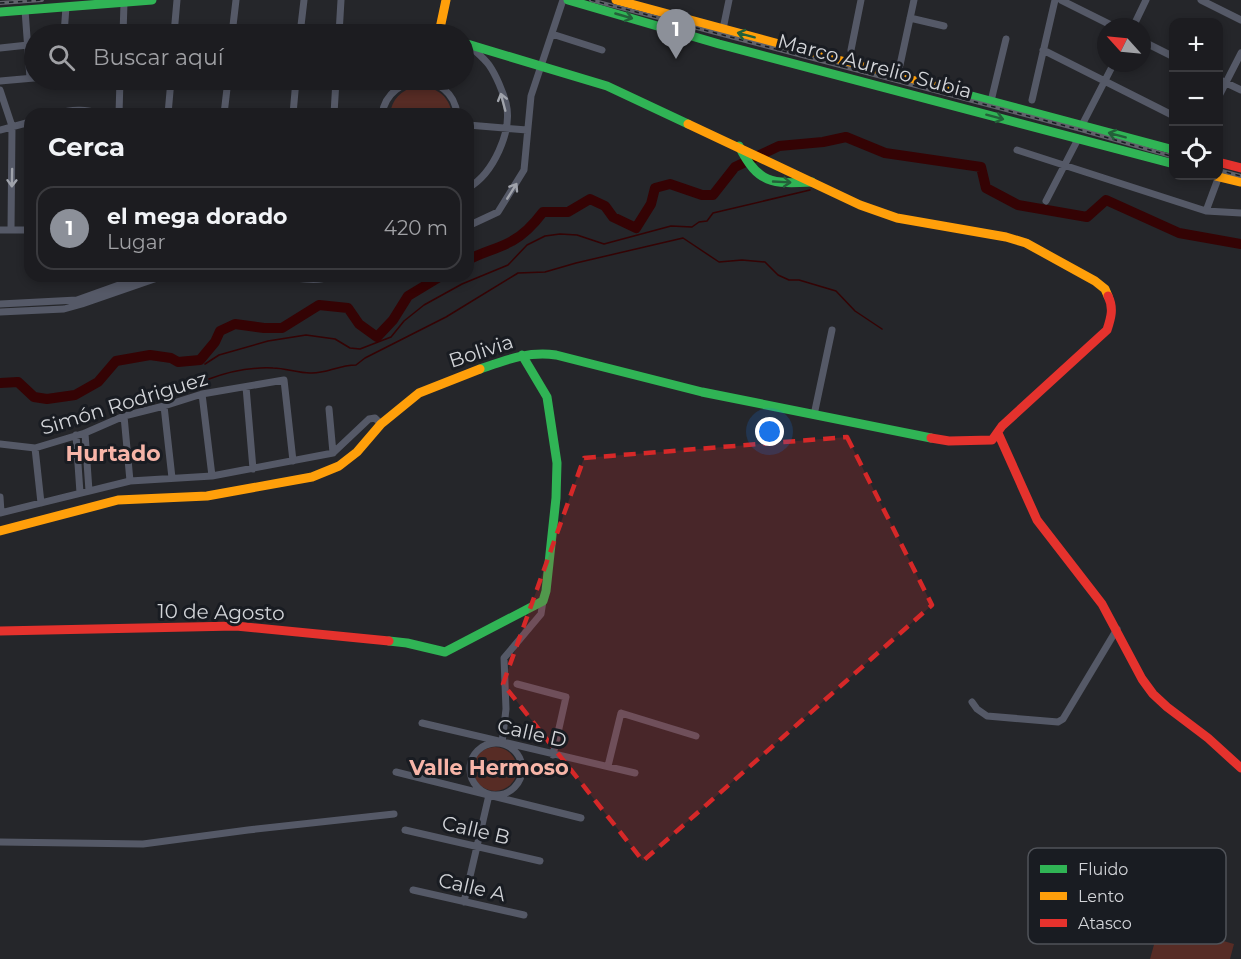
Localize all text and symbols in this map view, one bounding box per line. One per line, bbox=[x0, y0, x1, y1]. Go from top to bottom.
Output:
pin: 1 bbox=[656, 10, 696, 59]
one-way arrow bbox=[614, 11, 633, 22]
north arrow bbox=[1097, 18, 1151, 72]
map controls bbox=[1169, 18, 1223, 180]
button: + bbox=[1169, 18, 1223, 72]
search box bbox=[24, 24, 474, 90]
one-way arrow bbox=[737, 29, 756, 40]
street label: Marco Aurelio Subia bbox=[775, 29, 975, 103]
icon: search bbox=[45, 41, 78, 74]
text: Buscar aquí bbox=[93, 44, 224, 71]
button: − bbox=[1169, 72, 1223, 126]
one-way arrow bbox=[497, 93, 509, 112]
one-way arrow bbox=[985, 112, 1004, 123]
button: locate bbox=[1169, 126, 1223, 180]
one-way arrow bbox=[1108, 128, 1127, 140]
text: Cerca bbox=[48, 131, 125, 163]
one-way arrow bbox=[6, 168, 18, 188]
one-way arrow bbox=[772, 177, 792, 188]
one-way arrow bbox=[506, 183, 518, 200]
text: el mega dorado bbox=[107, 203, 288, 230]
text: 1 bbox=[66, 216, 73, 240]
text: 420 m bbox=[384, 216, 448, 240]
text: Lugar bbox=[107, 230, 166, 254]
street label: Bolivia bbox=[446, 329, 516, 373]
street label: Simón Rodriguez bbox=[38, 366, 210, 440]
your location bbox=[755, 417, 784, 446]
district label: Hurtado bbox=[65, 440, 161, 467]
street label: 10 de Agosto bbox=[157, 599, 285, 625]
street label: Calle D bbox=[495, 713, 569, 753]
district label: Valle Hermoso bbox=[408, 755, 569, 780]
street label: Calle B bbox=[440, 811, 512, 849]
legend bbox=[1028, 848, 1226, 944]
text: Fluido bbox=[1078, 860, 1128, 879]
street label: Calle A bbox=[436, 868, 509, 907]
text: Lento bbox=[1078, 887, 1124, 906]
text: Atasco bbox=[1078, 914, 1132, 933]

